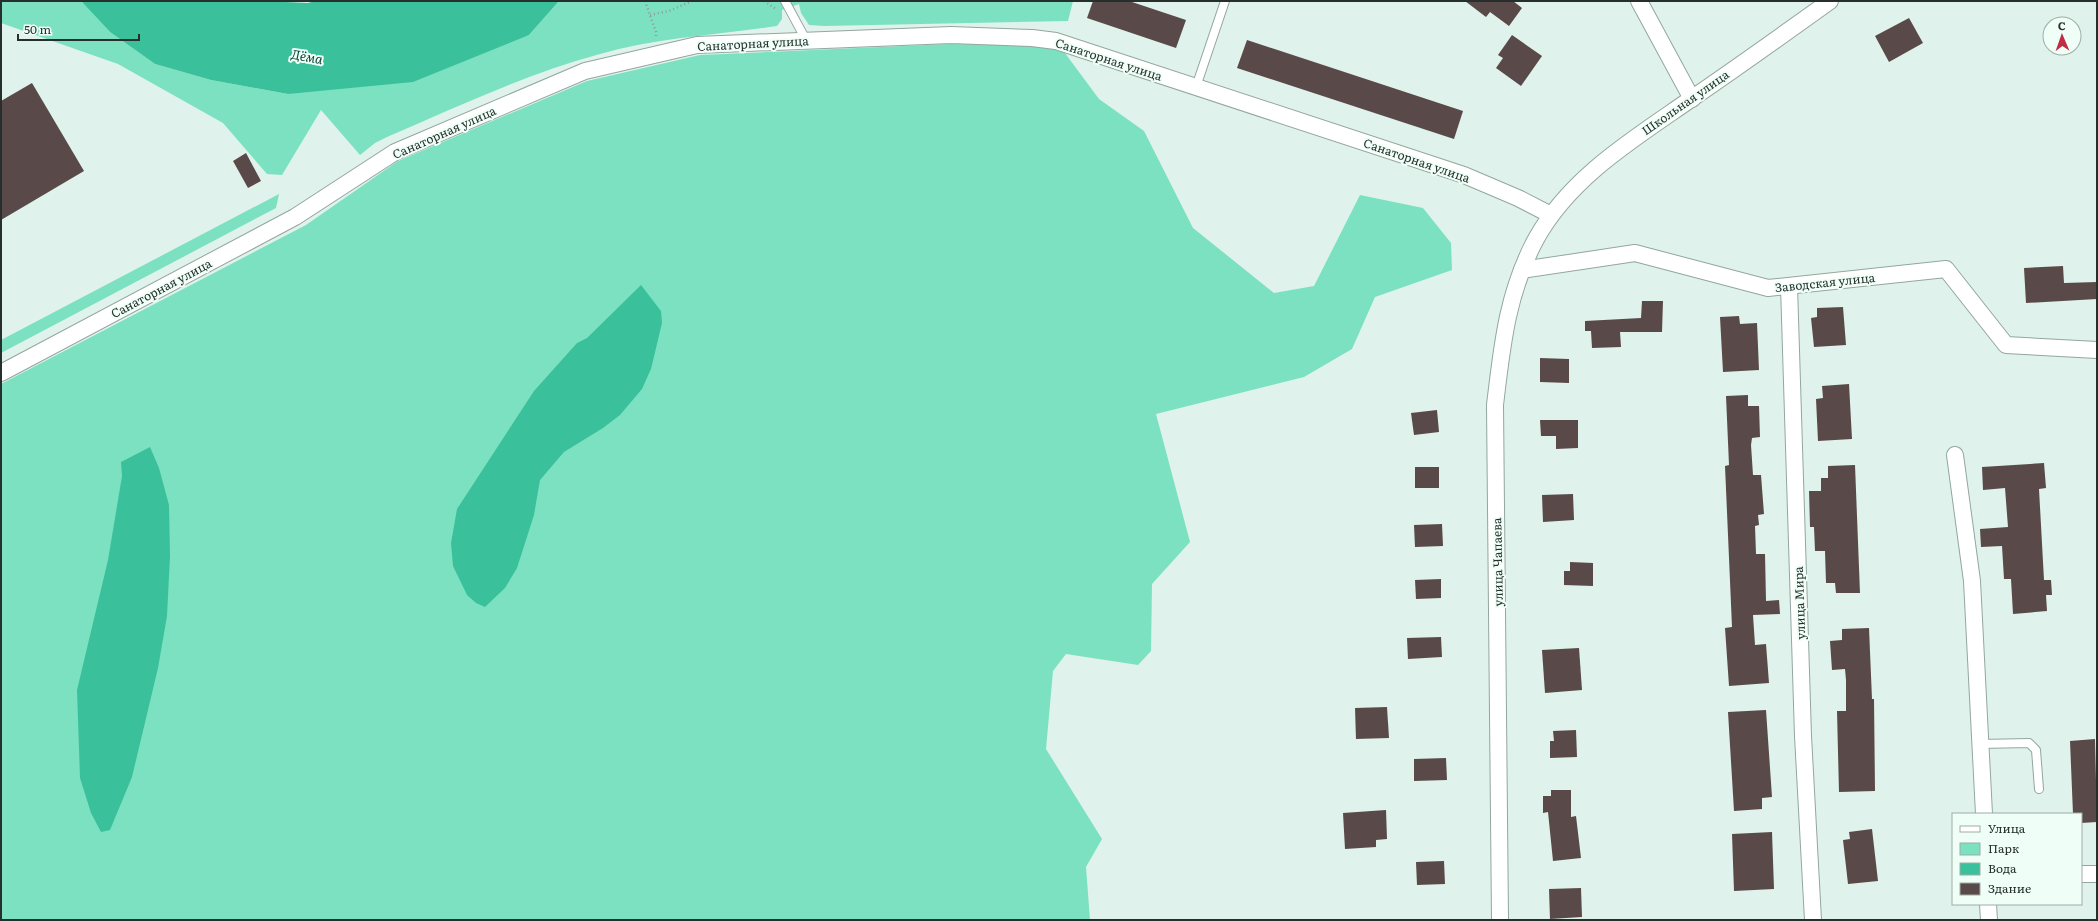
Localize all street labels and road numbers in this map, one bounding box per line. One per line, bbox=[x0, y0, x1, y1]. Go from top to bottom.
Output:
street label: Санаторная улица bbox=[697, 31, 810, 55]
street label: Санаторная улица bbox=[1053, 33, 1165, 85]
street label: Школьная улица bbox=[1638, 65, 1733, 139]
street label: Санаторная улица bbox=[389, 101, 499, 163]
street label: Санаторная улица bbox=[1361, 133, 1473, 187]
street label: Санаторная улица bbox=[108, 254, 215, 322]
street label: Заводская улица bbox=[1774, 268, 1876, 296]
street label: улица Чапаева bbox=[1487, 517, 1507, 607]
street label: улица Мира bbox=[1789, 566, 1809, 640]

